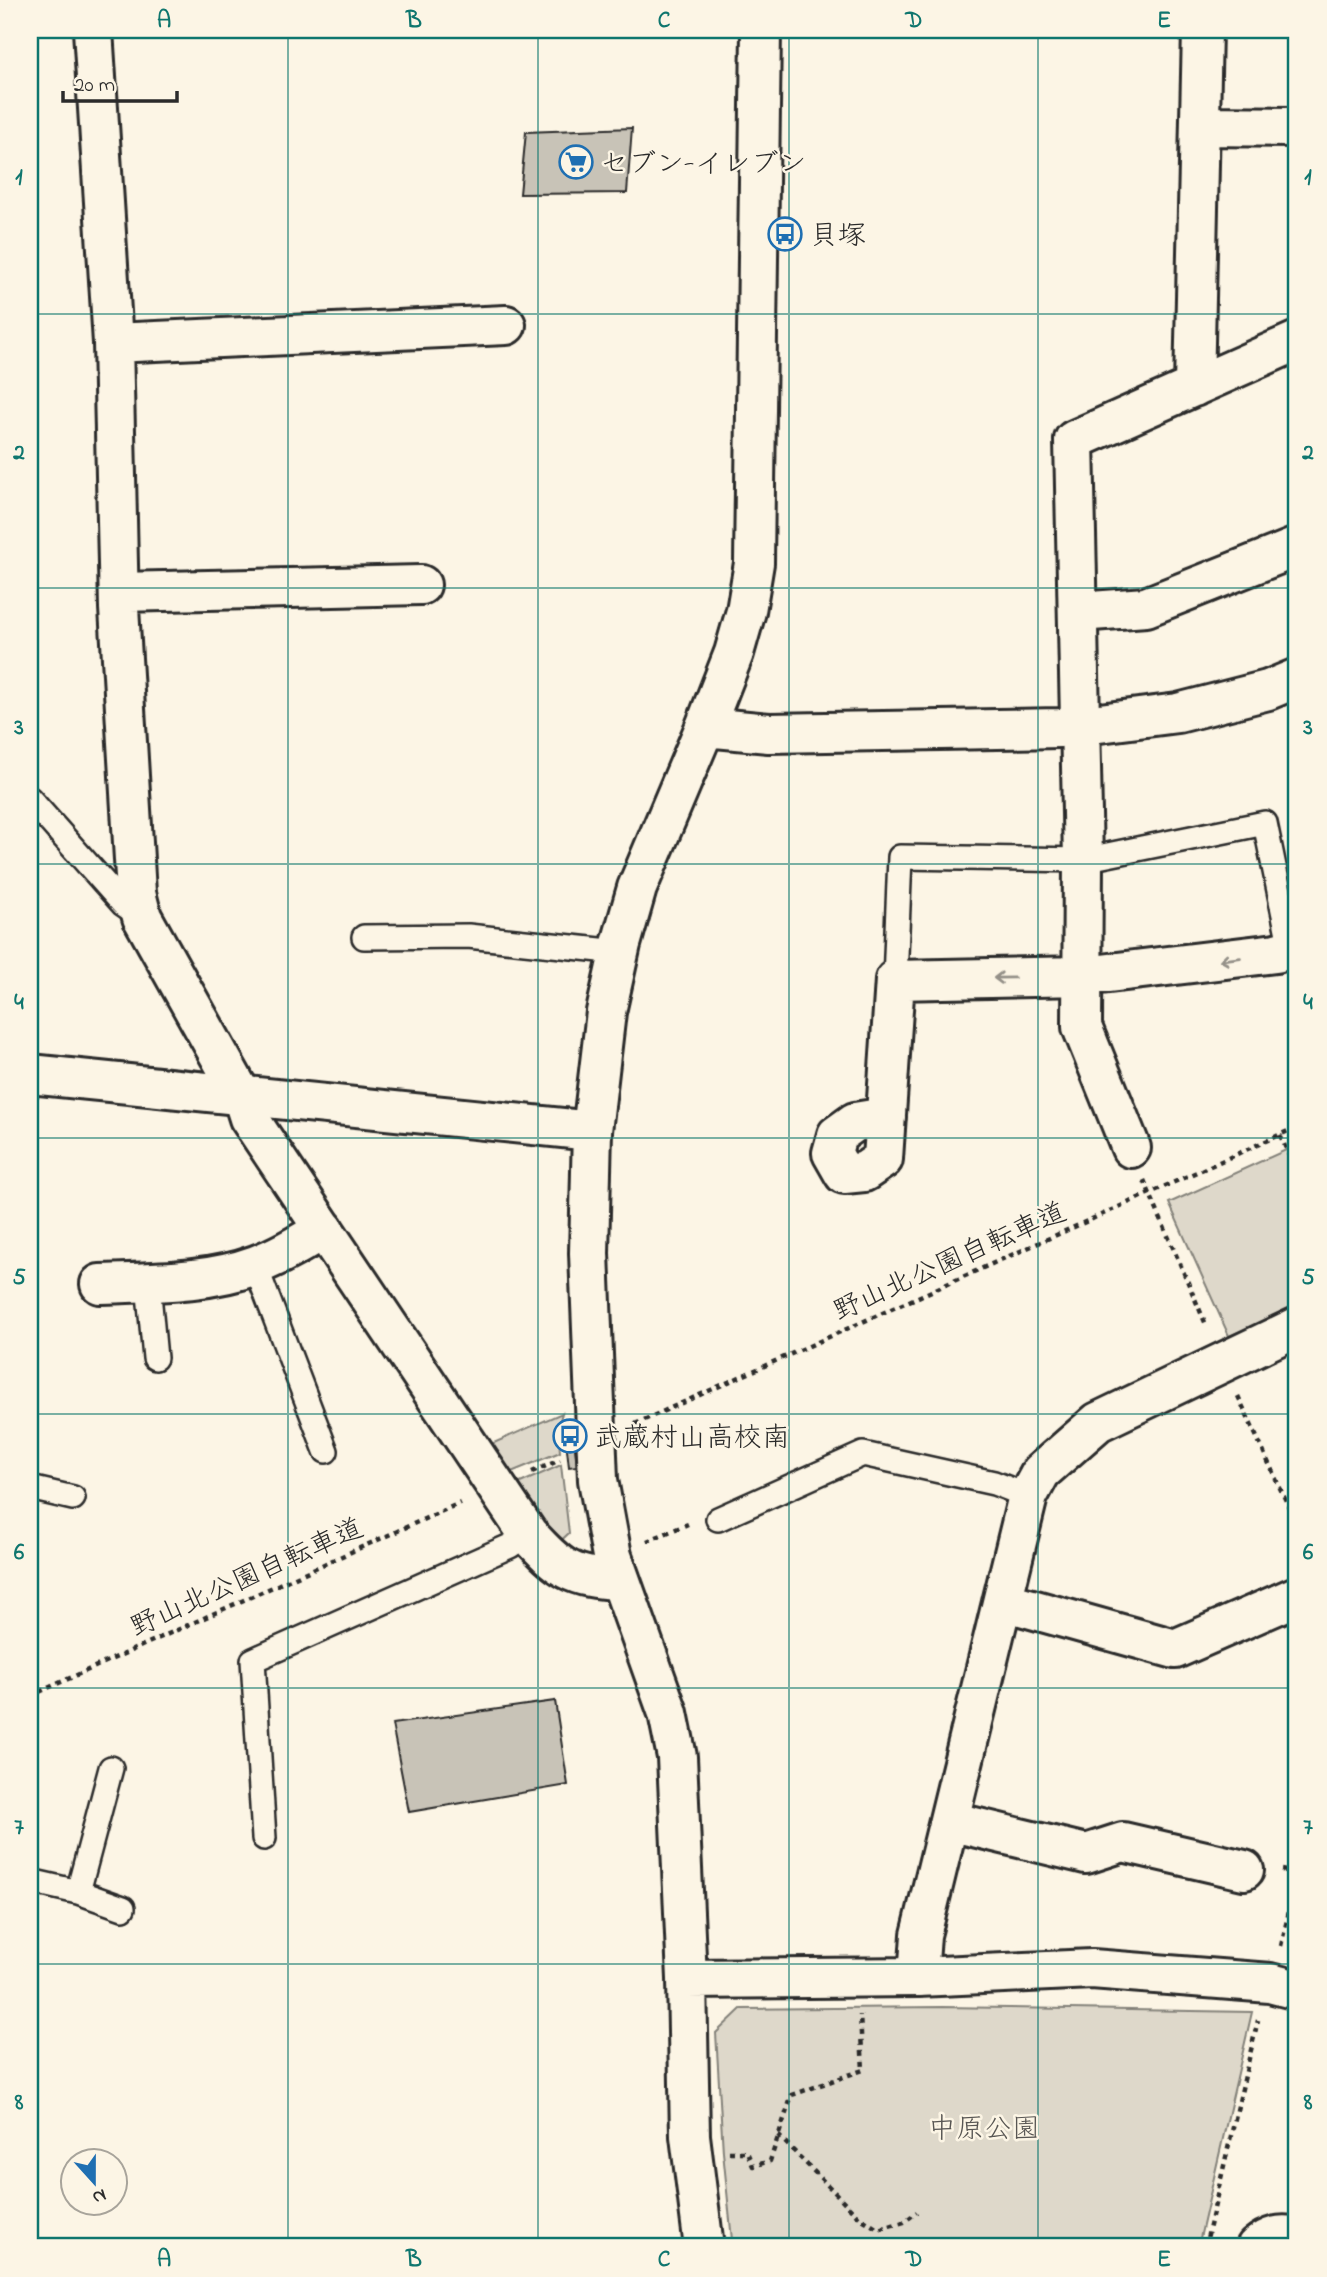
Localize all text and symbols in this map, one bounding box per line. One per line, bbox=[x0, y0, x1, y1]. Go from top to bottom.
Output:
text: A bbox=[157, 5, 171, 38]
text: B bbox=[405, 5, 422, 38]
text: C bbox=[658, 5, 671, 38]
text: D bbox=[905, 5, 922, 38]
text: E bbox=[1157, 5, 1171, 38]
scale bar bbox=[63, 60, 177, 104]
text: 20 m bbox=[74, 71, 115, 101]
supermarket icon: セブン-イレブン bbox=[557, 143, 595, 181]
place label: セブン-イレブン bbox=[600, 145, 807, 186]
text: 1 bbox=[15, 162, 23, 195]
text: 1 bbox=[1304, 162, 1312, 195]
bus stop icon: 貝塚 bbox=[766, 215, 804, 253]
place label: 貝塚 bbox=[810, 217, 866, 258]
text: 2 bbox=[12, 437, 25, 470]
text: 2 bbox=[1301, 437, 1314, 470]
text: 3 bbox=[13, 712, 24, 745]
text: 3 bbox=[1302, 712, 1313, 745]
one-way arrow bbox=[1219, 952, 1242, 965]
one-way arrow bbox=[992, 971, 1015, 984]
text: 4 bbox=[14, 987, 24, 1020]
text: 4 bbox=[1303, 987, 1313, 1020]
street label: 野山北公園自転車道 bbox=[827, 1193, 1074, 1333]
text: 5 bbox=[12, 1262, 26, 1295]
text: 5 bbox=[1301, 1262, 1315, 1295]
bus stop icon: 武蔵村山高校南 bbox=[551, 1417, 589, 1455]
place label: 武蔵村山高校南 bbox=[594, 1419, 790, 1460]
street label: 野山北公園自転車道 bbox=[124, 1509, 371, 1649]
text: 6 bbox=[14, 1537, 25, 1570]
text: 6 bbox=[1303, 1537, 1314, 1570]
text: 7 bbox=[14, 1812, 24, 1845]
text: 7 bbox=[1303, 1812, 1313, 1845]
text: 8 bbox=[14, 2087, 24, 2120]
text: 8 bbox=[1303, 2087, 1313, 2120]
park label: 中原公園 bbox=[928, 2110, 1040, 2151]
north arrow bbox=[60, 2148, 130, 2218]
text: N bbox=[88, 2181, 110, 2211]
text: A bbox=[157, 2244, 171, 2277]
text: B bbox=[405, 2244, 422, 2277]
text: C bbox=[658, 2244, 671, 2277]
text: D bbox=[905, 2244, 922, 2277]
text: E bbox=[1157, 2244, 1171, 2277]

